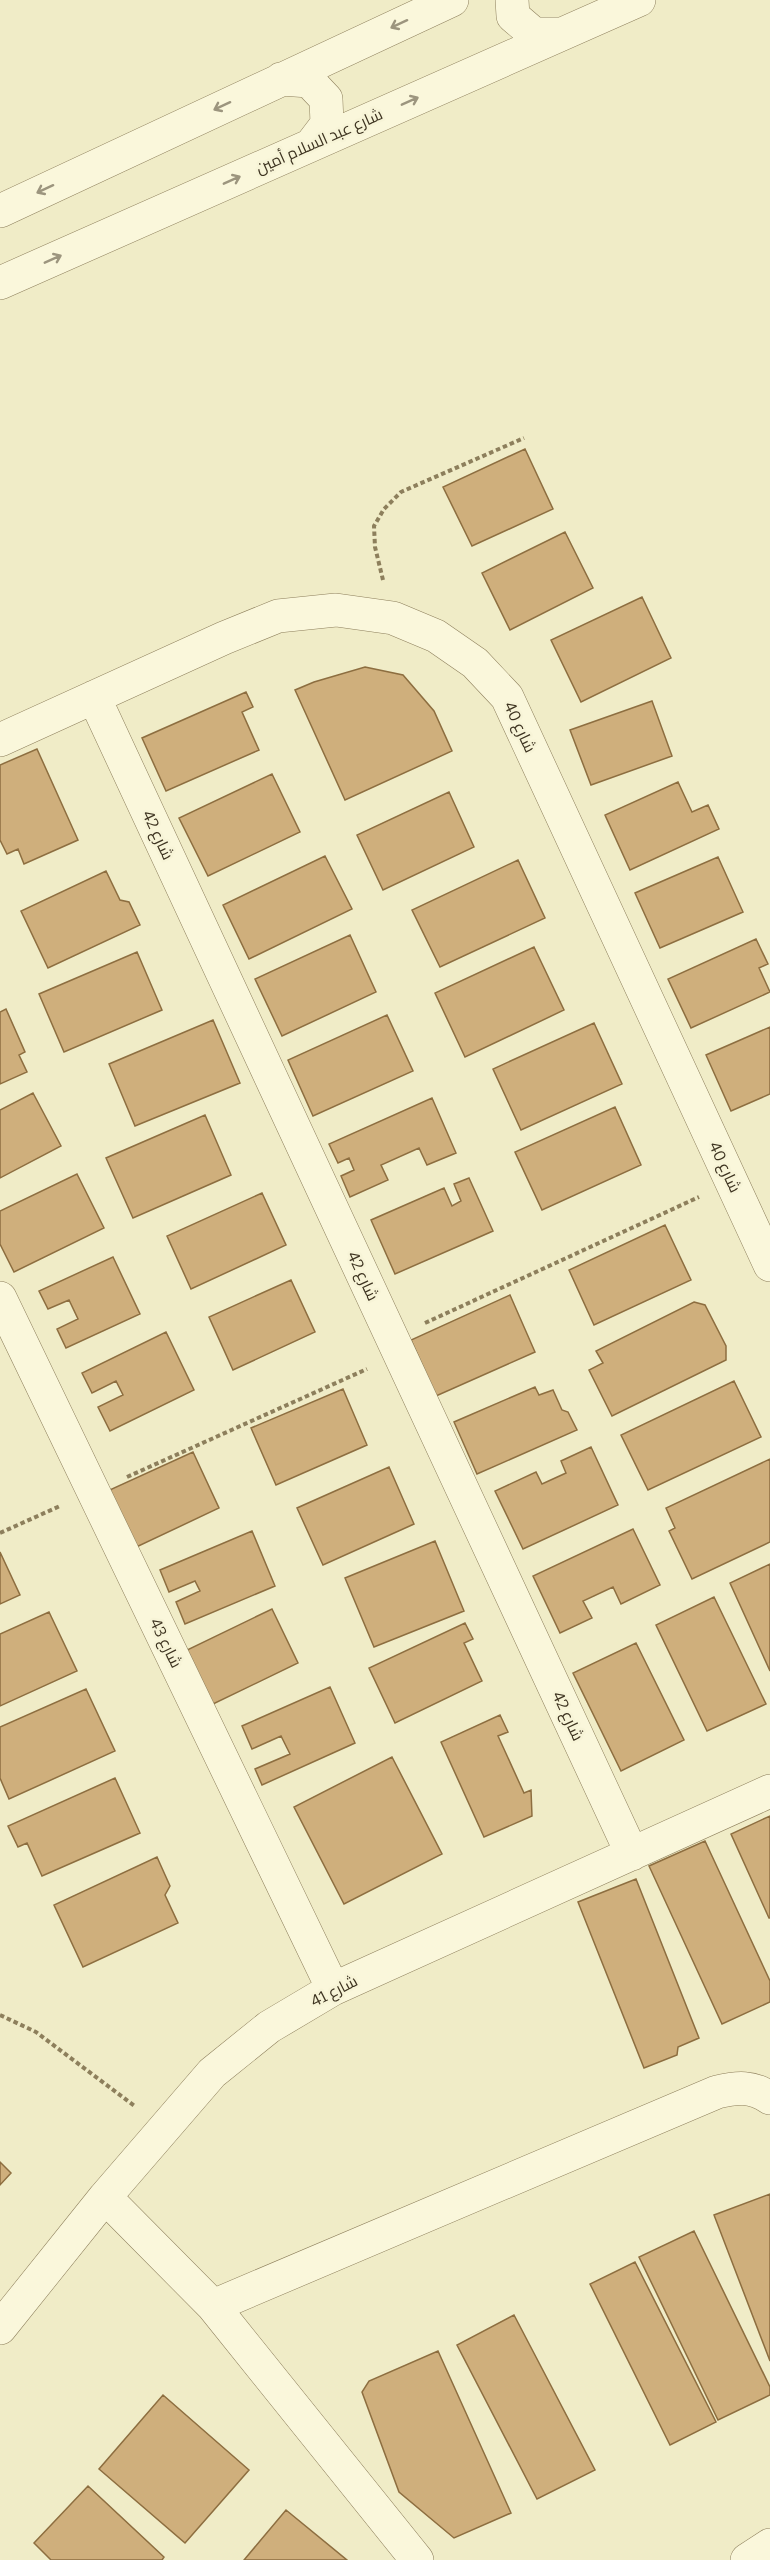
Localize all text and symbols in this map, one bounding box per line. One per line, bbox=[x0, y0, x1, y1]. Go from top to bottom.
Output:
one-way arrow bbox=[390, 19, 408, 31]
one-way arrow bbox=[400, 94, 418, 106]
one-way arrow bbox=[213, 101, 231, 113]
street label: شارع عبد السلام أمين bbox=[253, 104, 386, 179]
one-way arrow bbox=[222, 174, 240, 185]
one-way arrow bbox=[37, 184, 55, 196]
one-way arrow bbox=[44, 253, 62, 264]
street label: شارع 40 bbox=[498, 699, 540, 756]
street label: شارع 42 bbox=[137, 807, 178, 864]
street label: شارع 40 bbox=[703, 1139, 745, 1196]
street label: شارع 42 bbox=[342, 1248, 383, 1305]
street label: شارع 43 bbox=[144, 1615, 186, 1672]
street label: شارع 42 bbox=[547, 1688, 588, 1745]
street label: شارع 41 bbox=[307, 1971, 362, 2013]

